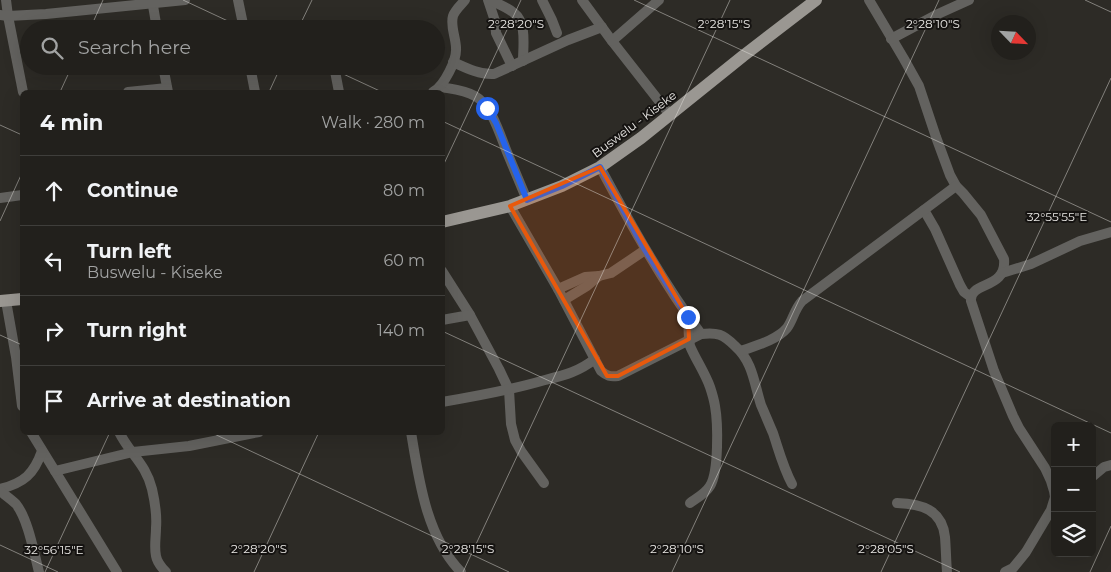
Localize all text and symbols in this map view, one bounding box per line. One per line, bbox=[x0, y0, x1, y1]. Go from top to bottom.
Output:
north arrow bbox=[991, 15, 1036, 60]
text: 2°28'20"S bbox=[488, 16, 544, 31]
text: 2°28'15"S bbox=[698, 16, 750, 31]
text: 2°28'10"S bbox=[906, 16, 960, 31]
search box bbox=[20, 20, 445, 75]
icon: search bbox=[38, 34, 66, 62]
text: Search here bbox=[78, 36, 191, 59]
street label: Buswelu - Kiseke bbox=[589, 87, 679, 161]
route start bbox=[476, 97, 499, 120]
text: 4 min bbox=[40, 110, 103, 135]
text: Walk · 280 m bbox=[321, 113, 425, 132]
icon: ahead bbox=[40, 177, 68, 205]
text: Continue bbox=[87, 179, 178, 202]
text: 80 m bbox=[383, 181, 425, 200]
text: 32°55'55"E bbox=[1027, 209, 1087, 224]
text: Turn left bbox=[87, 240, 172, 263]
icon: left bbox=[40, 247, 68, 275]
text: 60 m bbox=[383, 251, 425, 270]
text: Buswelu - Kiseke bbox=[87, 263, 223, 282]
route end bbox=[677, 306, 700, 329]
icon: right bbox=[40, 317, 68, 345]
text: Turn right bbox=[87, 319, 187, 342]
text: 140 m bbox=[377, 321, 425, 340]
icon: arrive bbox=[40, 387, 68, 415]
text: Arrive at destination bbox=[87, 389, 291, 412]
map controls bbox=[1051, 422, 1096, 557]
button: + bbox=[1051, 422, 1096, 467]
button: − bbox=[1051, 467, 1096, 512]
button: layers bbox=[1051, 512, 1096, 557]
text: 2°28'20"S bbox=[231, 541, 287, 556]
text: 2°28'15"S bbox=[442, 541, 494, 556]
text: 2°28'10"S bbox=[650, 541, 704, 556]
text: 2°28'05"S bbox=[858, 541, 914, 556]
text: 32°56'15"E bbox=[24, 542, 84, 557]

